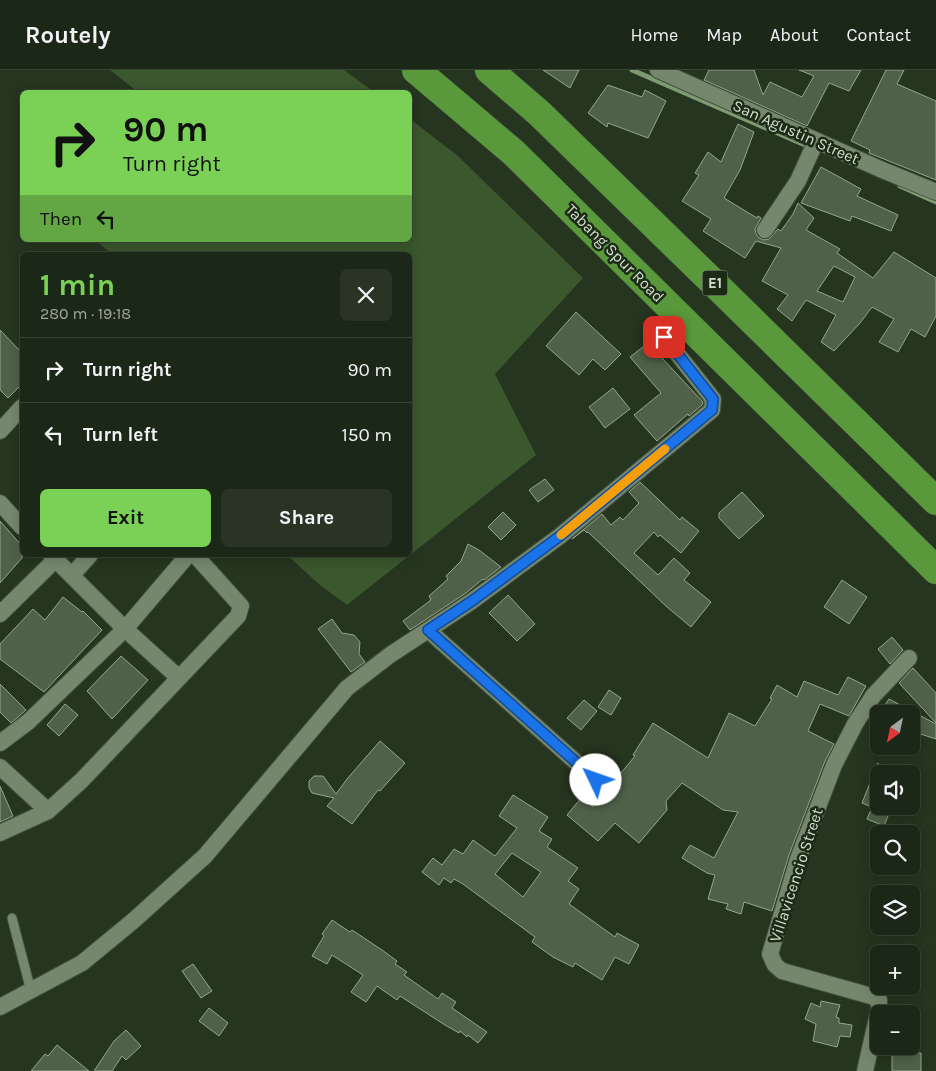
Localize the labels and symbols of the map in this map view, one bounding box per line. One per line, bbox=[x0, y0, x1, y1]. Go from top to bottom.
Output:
street label: San Agustin Street bbox=[730, 96, 862, 168]
street label: Tabang Spur Road bbox=[562, 200, 668, 306]
road number: E1 bbox=[702, 270, 728, 296]
pin bbox=[643, 316, 685, 358]
north arrow bbox=[870, 705, 920, 755]
position arrow bbox=[569, 753, 621, 805]
street label: Villavicencio Street bbox=[765, 806, 827, 944]

